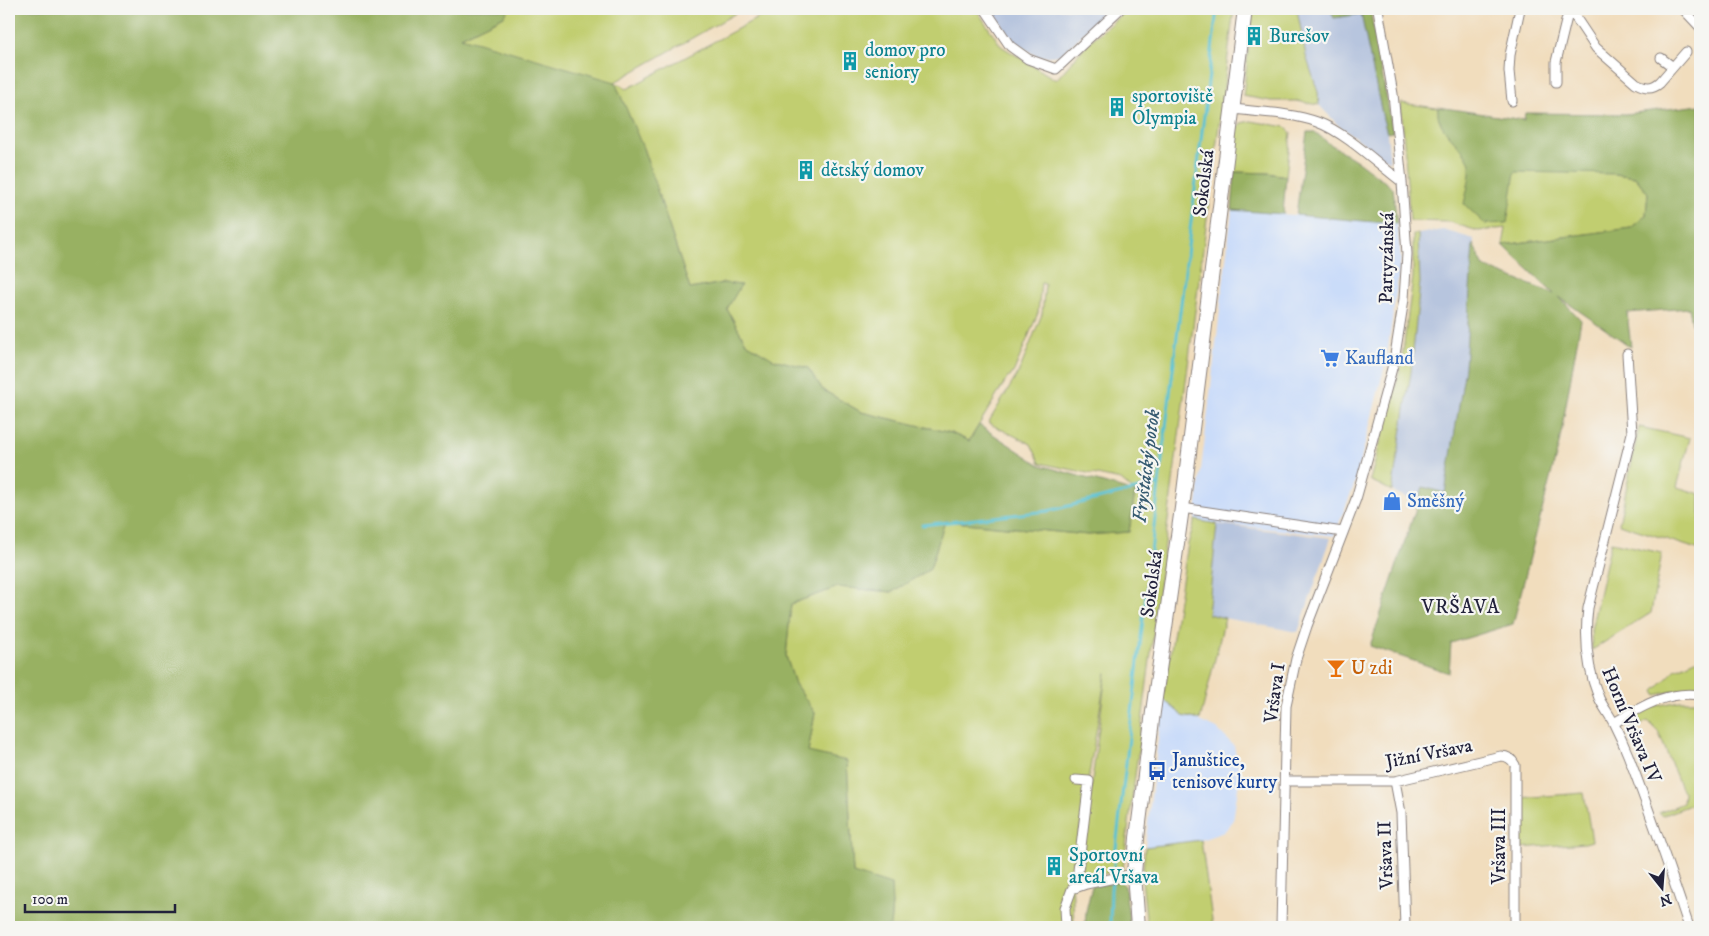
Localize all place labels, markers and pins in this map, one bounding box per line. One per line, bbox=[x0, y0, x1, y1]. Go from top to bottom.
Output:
building icon: Burešov bbox=[1243, 25, 1265, 47]
place label: Burešov bbox=[1269, 25, 1330, 48]
place label: domov pro seniory bbox=[865, 39, 945, 84]
building icon: domov pro seniory bbox=[839, 50, 861, 72]
place label: sportoviště Olympia bbox=[1132, 85, 1213, 130]
building icon: sportoviště Olympia bbox=[1106, 96, 1128, 118]
building icon: dětský domov bbox=[795, 159, 817, 181]
place label: dětský domov bbox=[821, 159, 924, 182]
supermarket icon: Kaufland bbox=[1319, 347, 1341, 369]
place label: Kaufland bbox=[1345, 347, 1414, 370]
shop icon: Směšný bbox=[1381, 490, 1403, 512]
place label: Směšný bbox=[1407, 490, 1465, 513]
bar icon: U zdi bbox=[1325, 657, 1347, 679]
place label: U zdi bbox=[1351, 657, 1392, 680]
place label: Januštice, tenisové kurty bbox=[1170, 749, 1278, 794]
bus stop icon: Januštice, tenisové kurty bbox=[1146, 760, 1168, 782]
place label: Sportovní areál Vršava bbox=[1069, 844, 1159, 889]
building icon: Sportovní areál Vršava bbox=[1043, 855, 1065, 877]

